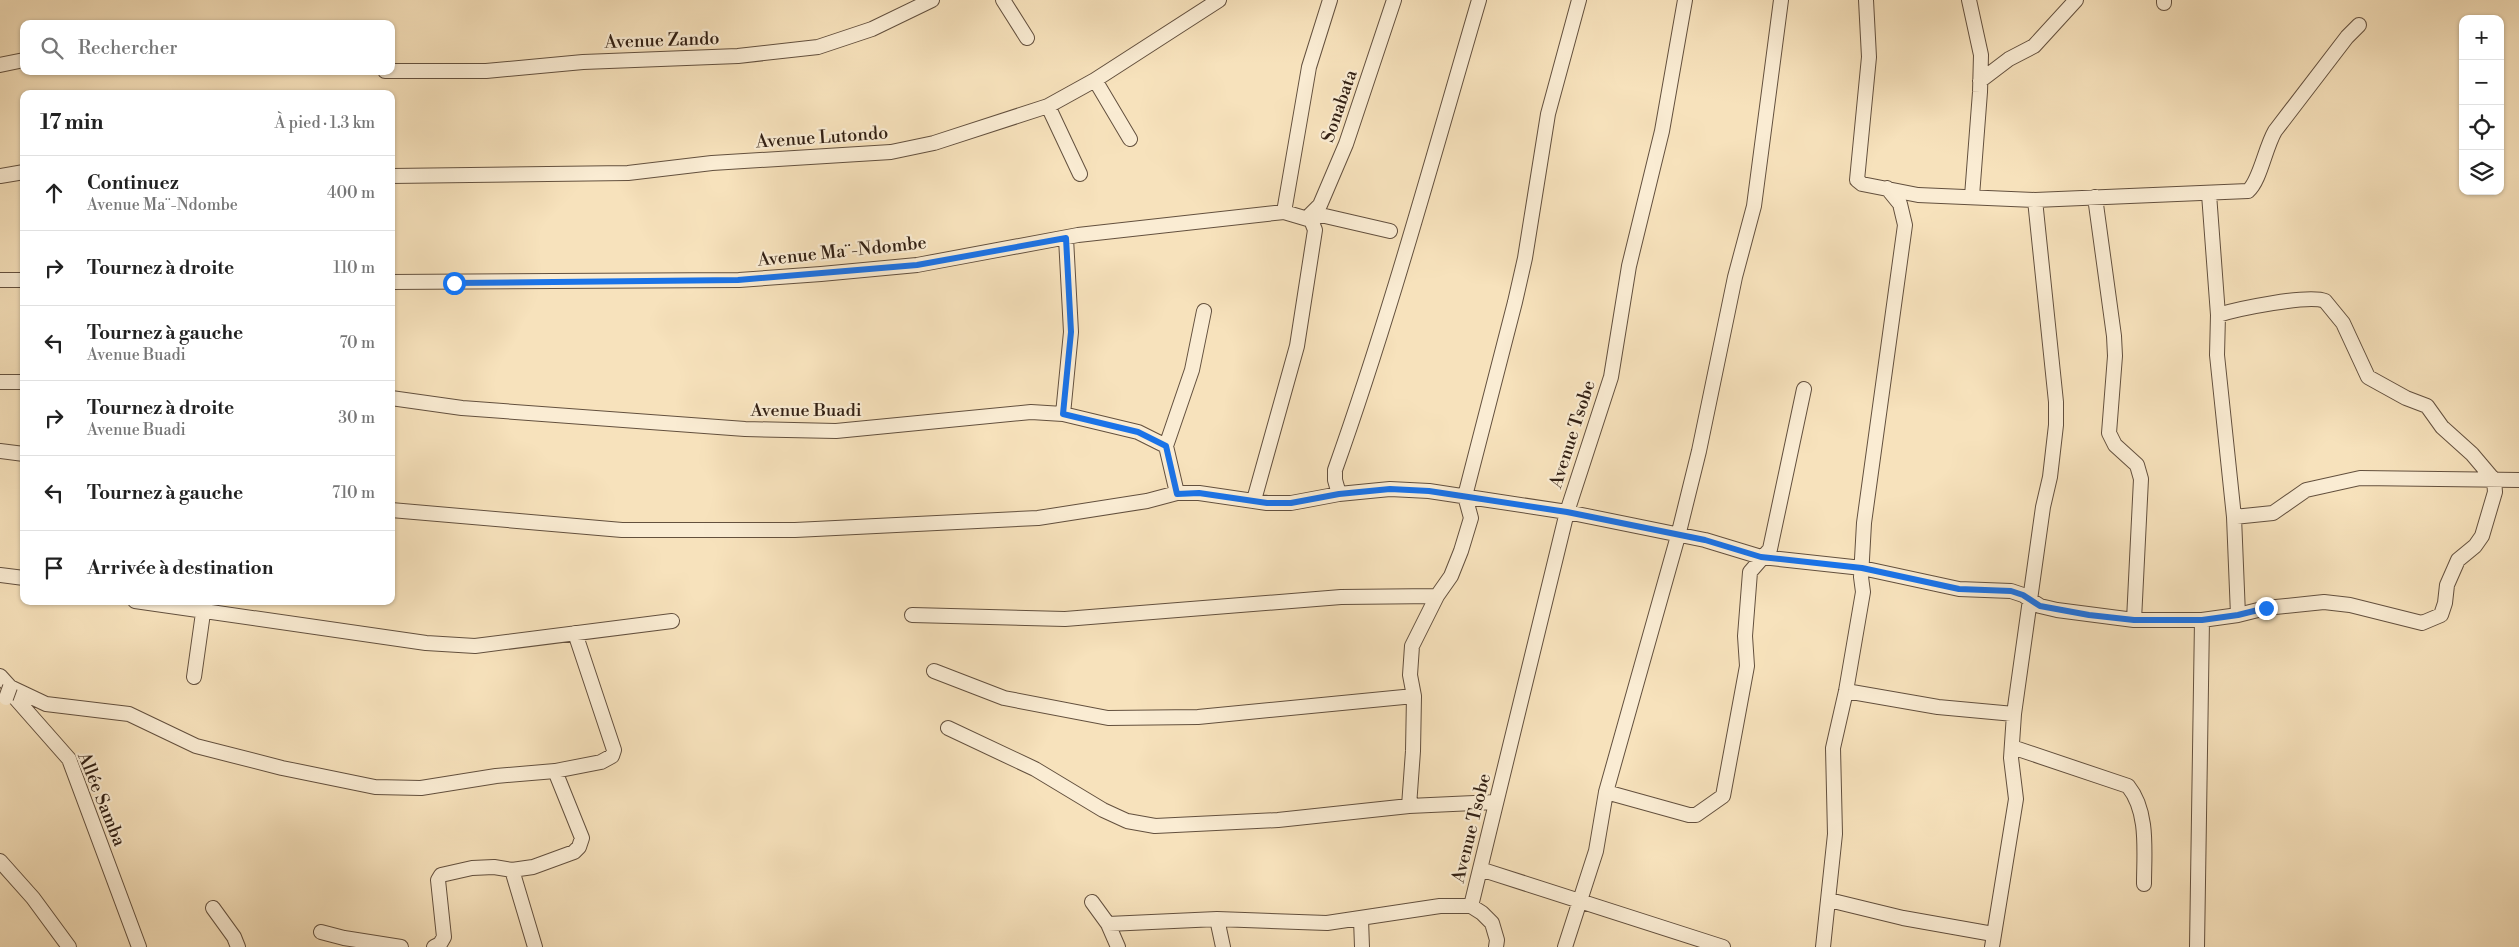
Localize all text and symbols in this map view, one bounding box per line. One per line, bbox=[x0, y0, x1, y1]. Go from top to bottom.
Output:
map controls bbox=[2459, 15, 2504, 195]
button: + bbox=[2459, 15, 2504, 60]
search box bbox=[20, 20, 395, 75]
street label: Avenue Zando bbox=[603, 27, 720, 54]
icon: search bbox=[38, 34, 66, 62]
text: Rechercher bbox=[78, 36, 177, 60]
button: − bbox=[2459, 60, 2504, 105]
street label: Sonabata bbox=[1316, 66, 1363, 146]
button: locate bbox=[2459, 105, 2504, 150]
text: 17 min bbox=[40, 110, 103, 136]
text: À pied · 1.3 km bbox=[275, 113, 375, 133]
street label: Avenue Lutondo bbox=[754, 121, 889, 154]
button: layers bbox=[2459, 150, 2504, 195]
text: Continuez bbox=[87, 171, 179, 195]
icon: ahead bbox=[40, 179, 68, 207]
text: 400 m bbox=[327, 183, 375, 203]
text: Avenue Ma¨-Ndombe bbox=[87, 195, 238, 215]
street label: Avenue Ma¨-Ndombe bbox=[755, 231, 928, 272]
icon: right bbox=[40, 254, 68, 282]
text: Tournez à droite bbox=[87, 256, 234, 280]
text: 110 m bbox=[333, 258, 375, 278]
route start bbox=[443, 272, 466, 295]
text: Tournez à gauche bbox=[87, 321, 243, 345]
icon: left bbox=[40, 329, 68, 357]
text: 70 m bbox=[339, 333, 375, 353]
text: Avenue Buadi bbox=[87, 345, 186, 365]
street label: Avenue Tsobe bbox=[1544, 377, 1601, 492]
text: Tournez à droite bbox=[87, 396, 234, 420]
street label: Avenue Buadi bbox=[749, 399, 862, 422]
icon: right bbox=[40, 404, 68, 432]
text: 30 m bbox=[338, 408, 375, 428]
text: Avenue Buadi bbox=[87, 420, 186, 440]
icon: left bbox=[40, 479, 68, 507]
text: Tournez à gauche bbox=[87, 481, 243, 505]
text: 710 m bbox=[332, 483, 375, 503]
icon: arrive bbox=[40, 554, 68, 582]
text: Arrivée à destination bbox=[87, 556, 273, 580]
route end bbox=[2255, 597, 2278, 620]
street label: Allée Samba bbox=[72, 748, 131, 850]
street label: Avenue Tsobe bbox=[1447, 771, 1496, 886]

